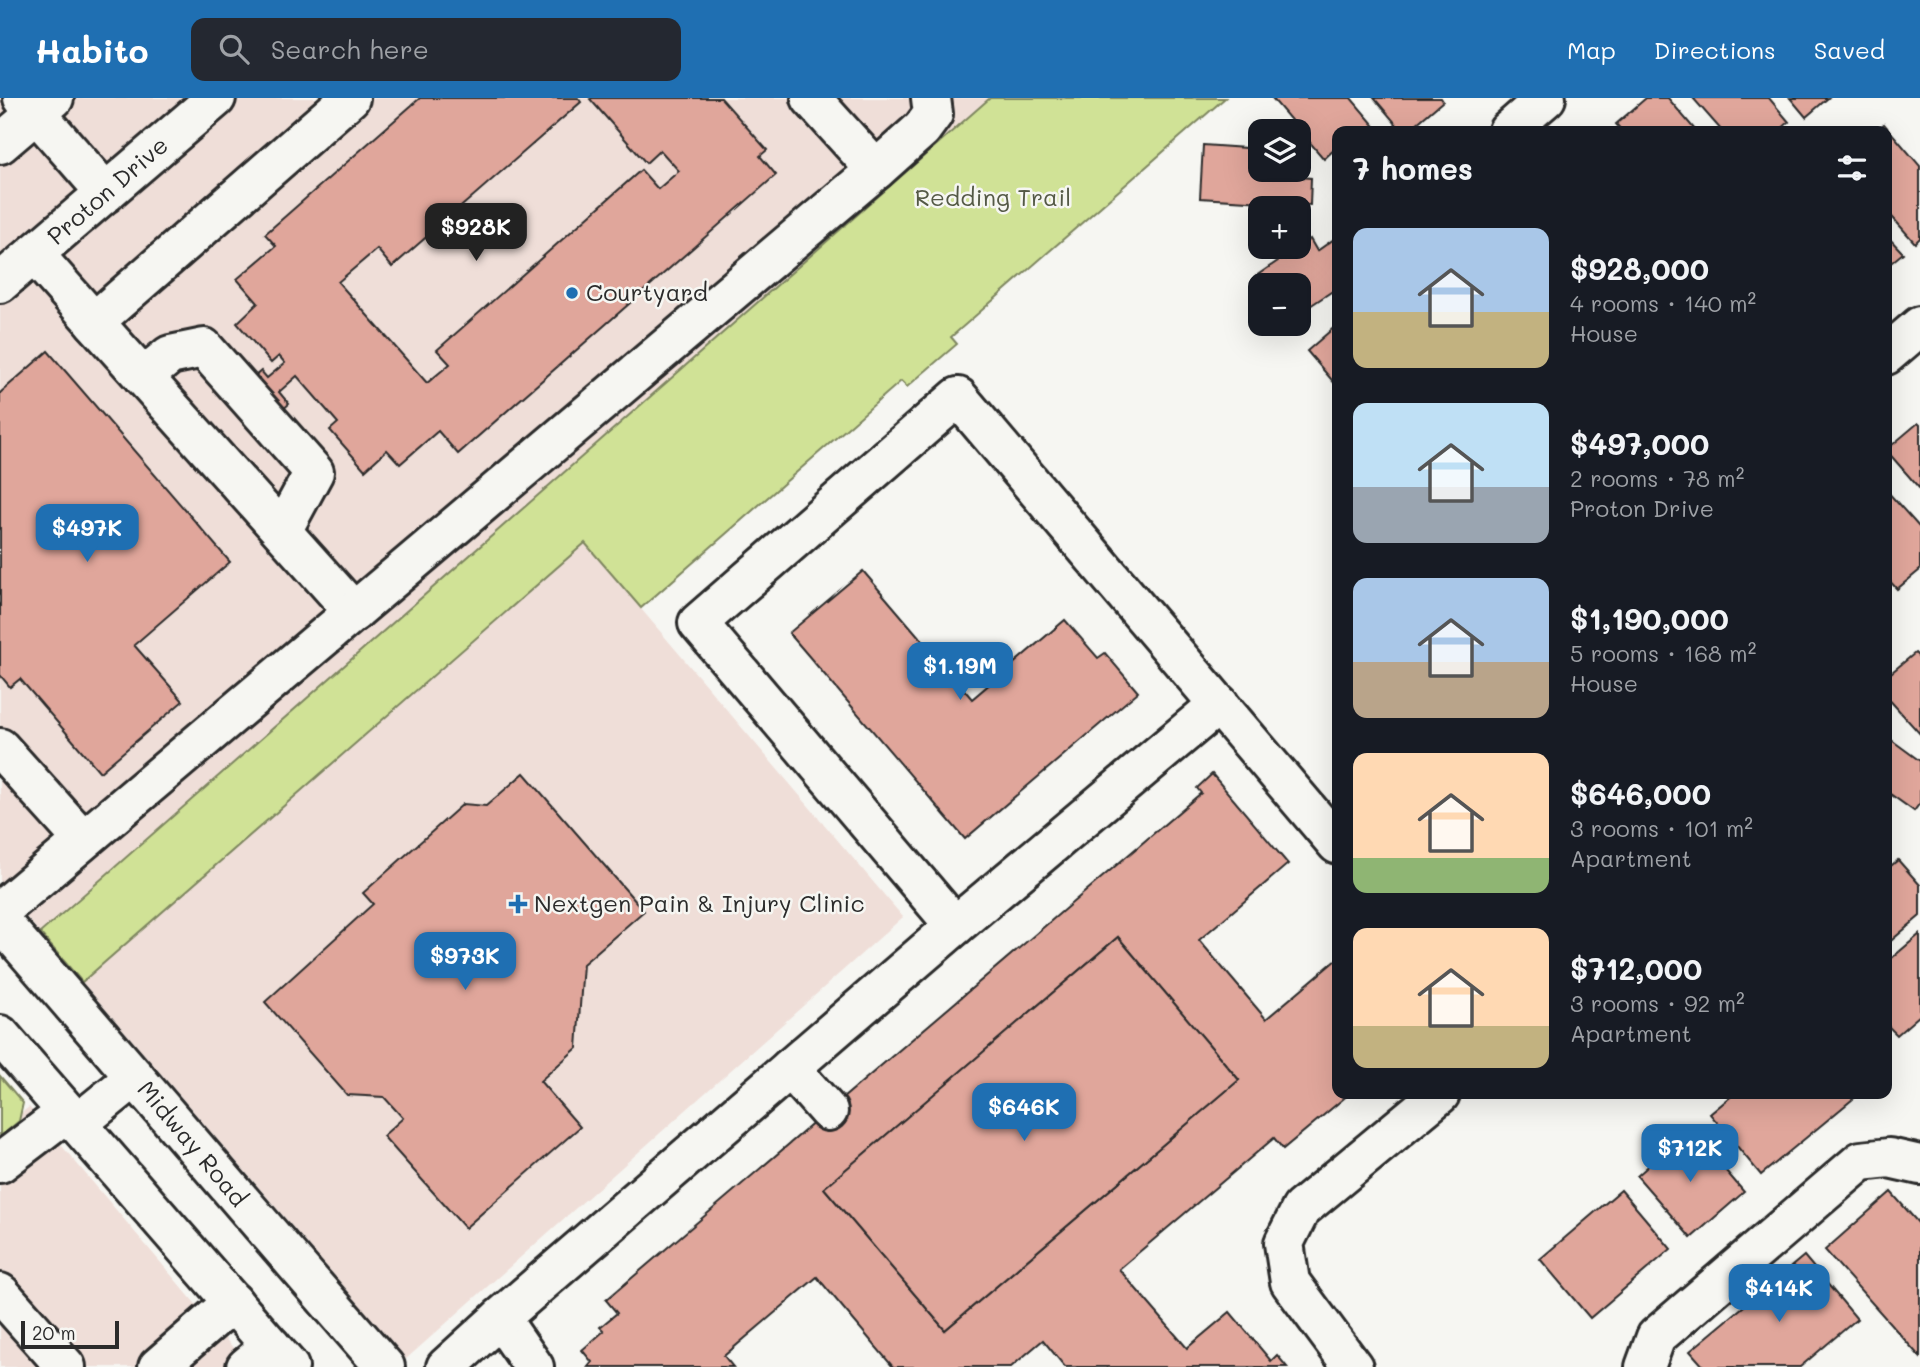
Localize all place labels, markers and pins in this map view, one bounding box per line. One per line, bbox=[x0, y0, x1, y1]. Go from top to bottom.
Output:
pin: $928K bbox=[427, 204, 525, 263]
place label: Courtyard bbox=[586, 276, 708, 307]
marker: Courtyard bbox=[564, 285, 580, 301]
pin: $497K bbox=[38, 504, 136, 564]
pin: $1.19M bbox=[903, 642, 1017, 702]
place label: Nextgen Pain & Injury Clinic bbox=[534, 887, 865, 918]
marker: Nextgen Pain & Injury Clinic bbox=[508, 894, 528, 914]
pin: $973K bbox=[416, 932, 514, 992]
pin: $646K bbox=[975, 1084, 1073, 1143]
pin: $712K bbox=[1641, 1124, 1739, 1184]
pin: $414K bbox=[1730, 1264, 1828, 1324]

